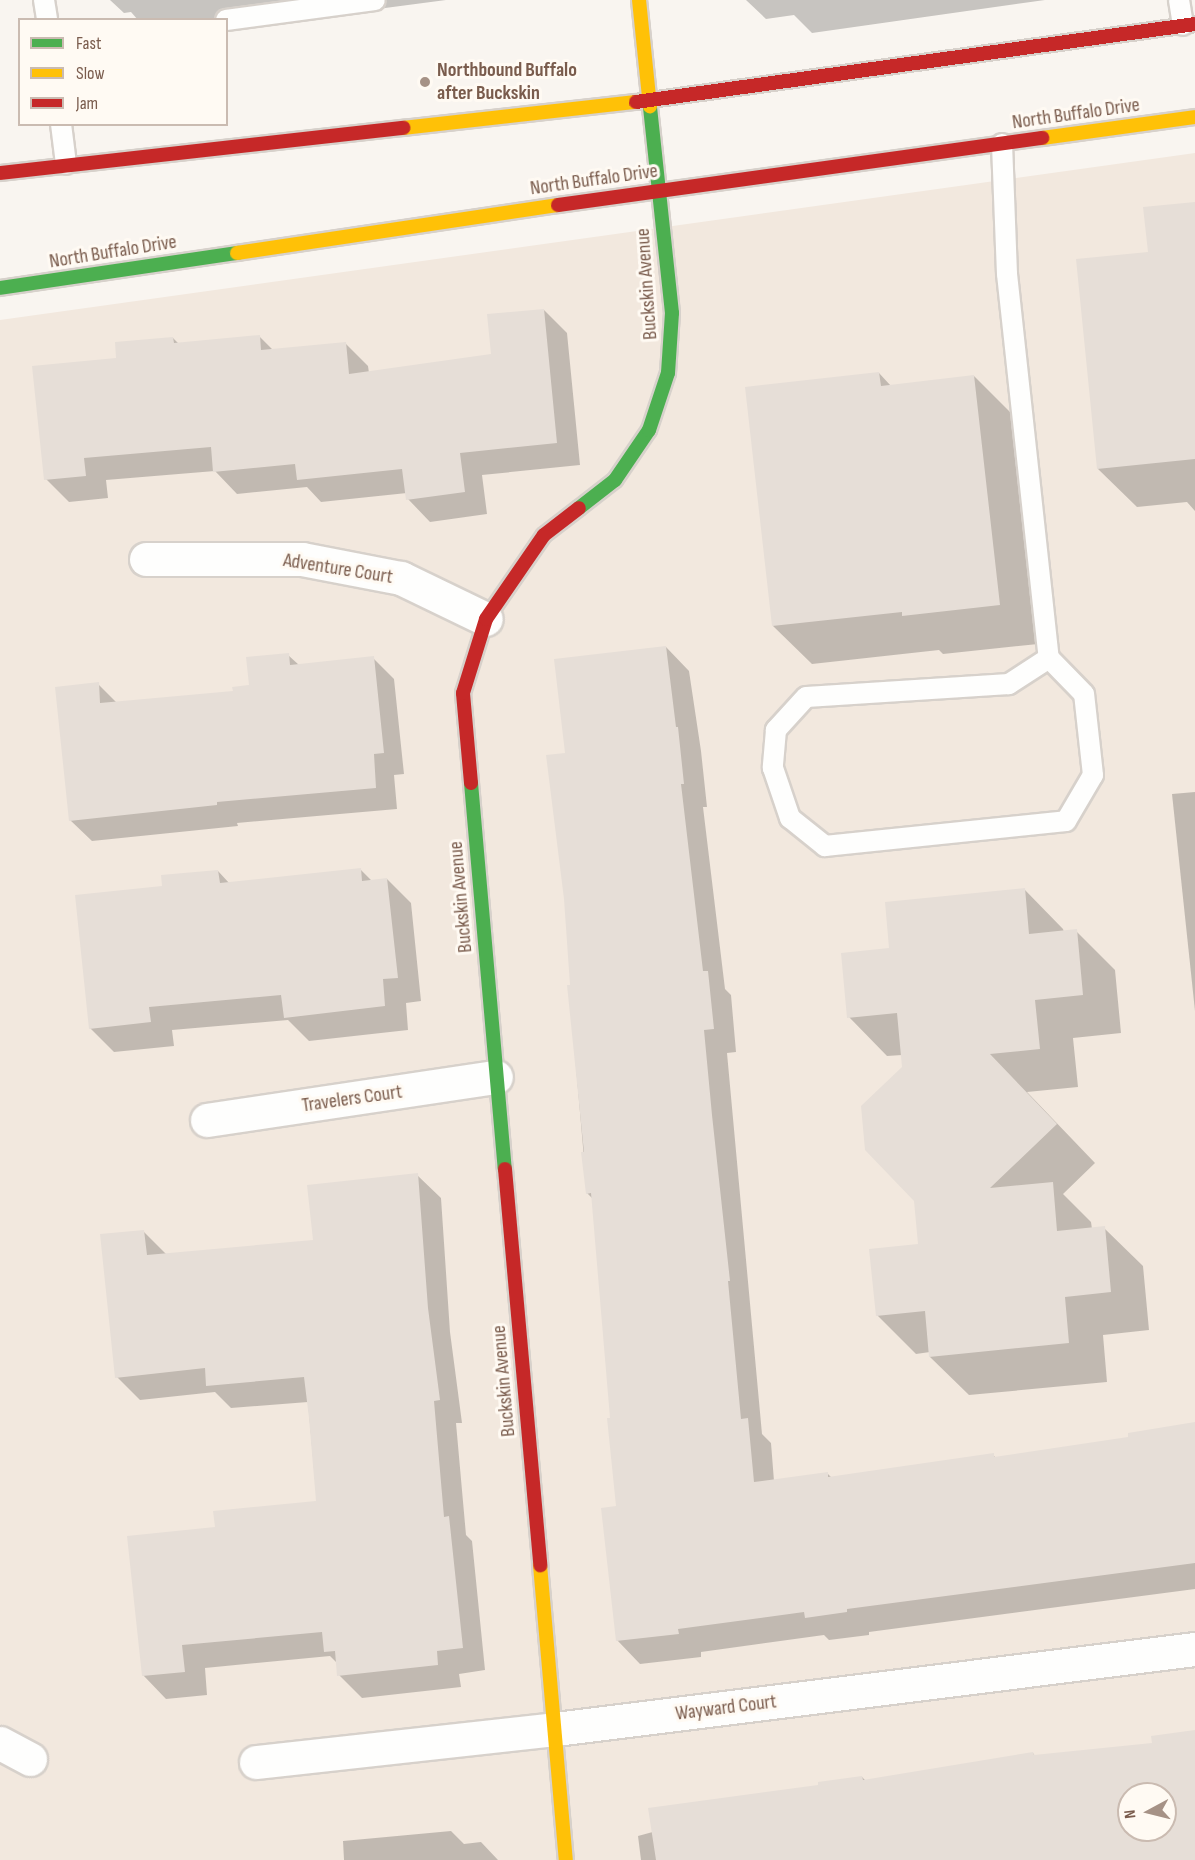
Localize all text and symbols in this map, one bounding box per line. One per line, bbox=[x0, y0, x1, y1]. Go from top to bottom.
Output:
legend bbox=[18, 18, 228, 126]
text: Fast bbox=[76, 33, 101, 54]
place label: Northbound Buffalo after Buckskin bbox=[437, 58, 577, 105]
text: Slow bbox=[76, 63, 105, 84]
marker: Northbound Buffalo after Buckskin bbox=[418, 75, 432, 89]
text: Jam bbox=[76, 93, 98, 114]
street label: North Buffalo Drive bbox=[1011, 93, 1141, 135]
street label: North Buffalo Drive bbox=[529, 159, 659, 201]
street label: Buckskin Avenue bbox=[631, 227, 663, 341]
street label: North Buffalo Drive bbox=[48, 230, 178, 274]
street label: Adventure Court bbox=[282, 549, 394, 589]
street label: Buckskin Avenue bbox=[444, 840, 478, 954]
street label: Travelers Court bbox=[300, 1080, 404, 1118]
street label: Buckskin Avenue bbox=[487, 1324, 521, 1438]
street label: Wayward Court bbox=[674, 1690, 778, 1726]
north arrow bbox=[1117, 1782, 1177, 1842]
text: N bbox=[1121, 1809, 1141, 1819]

